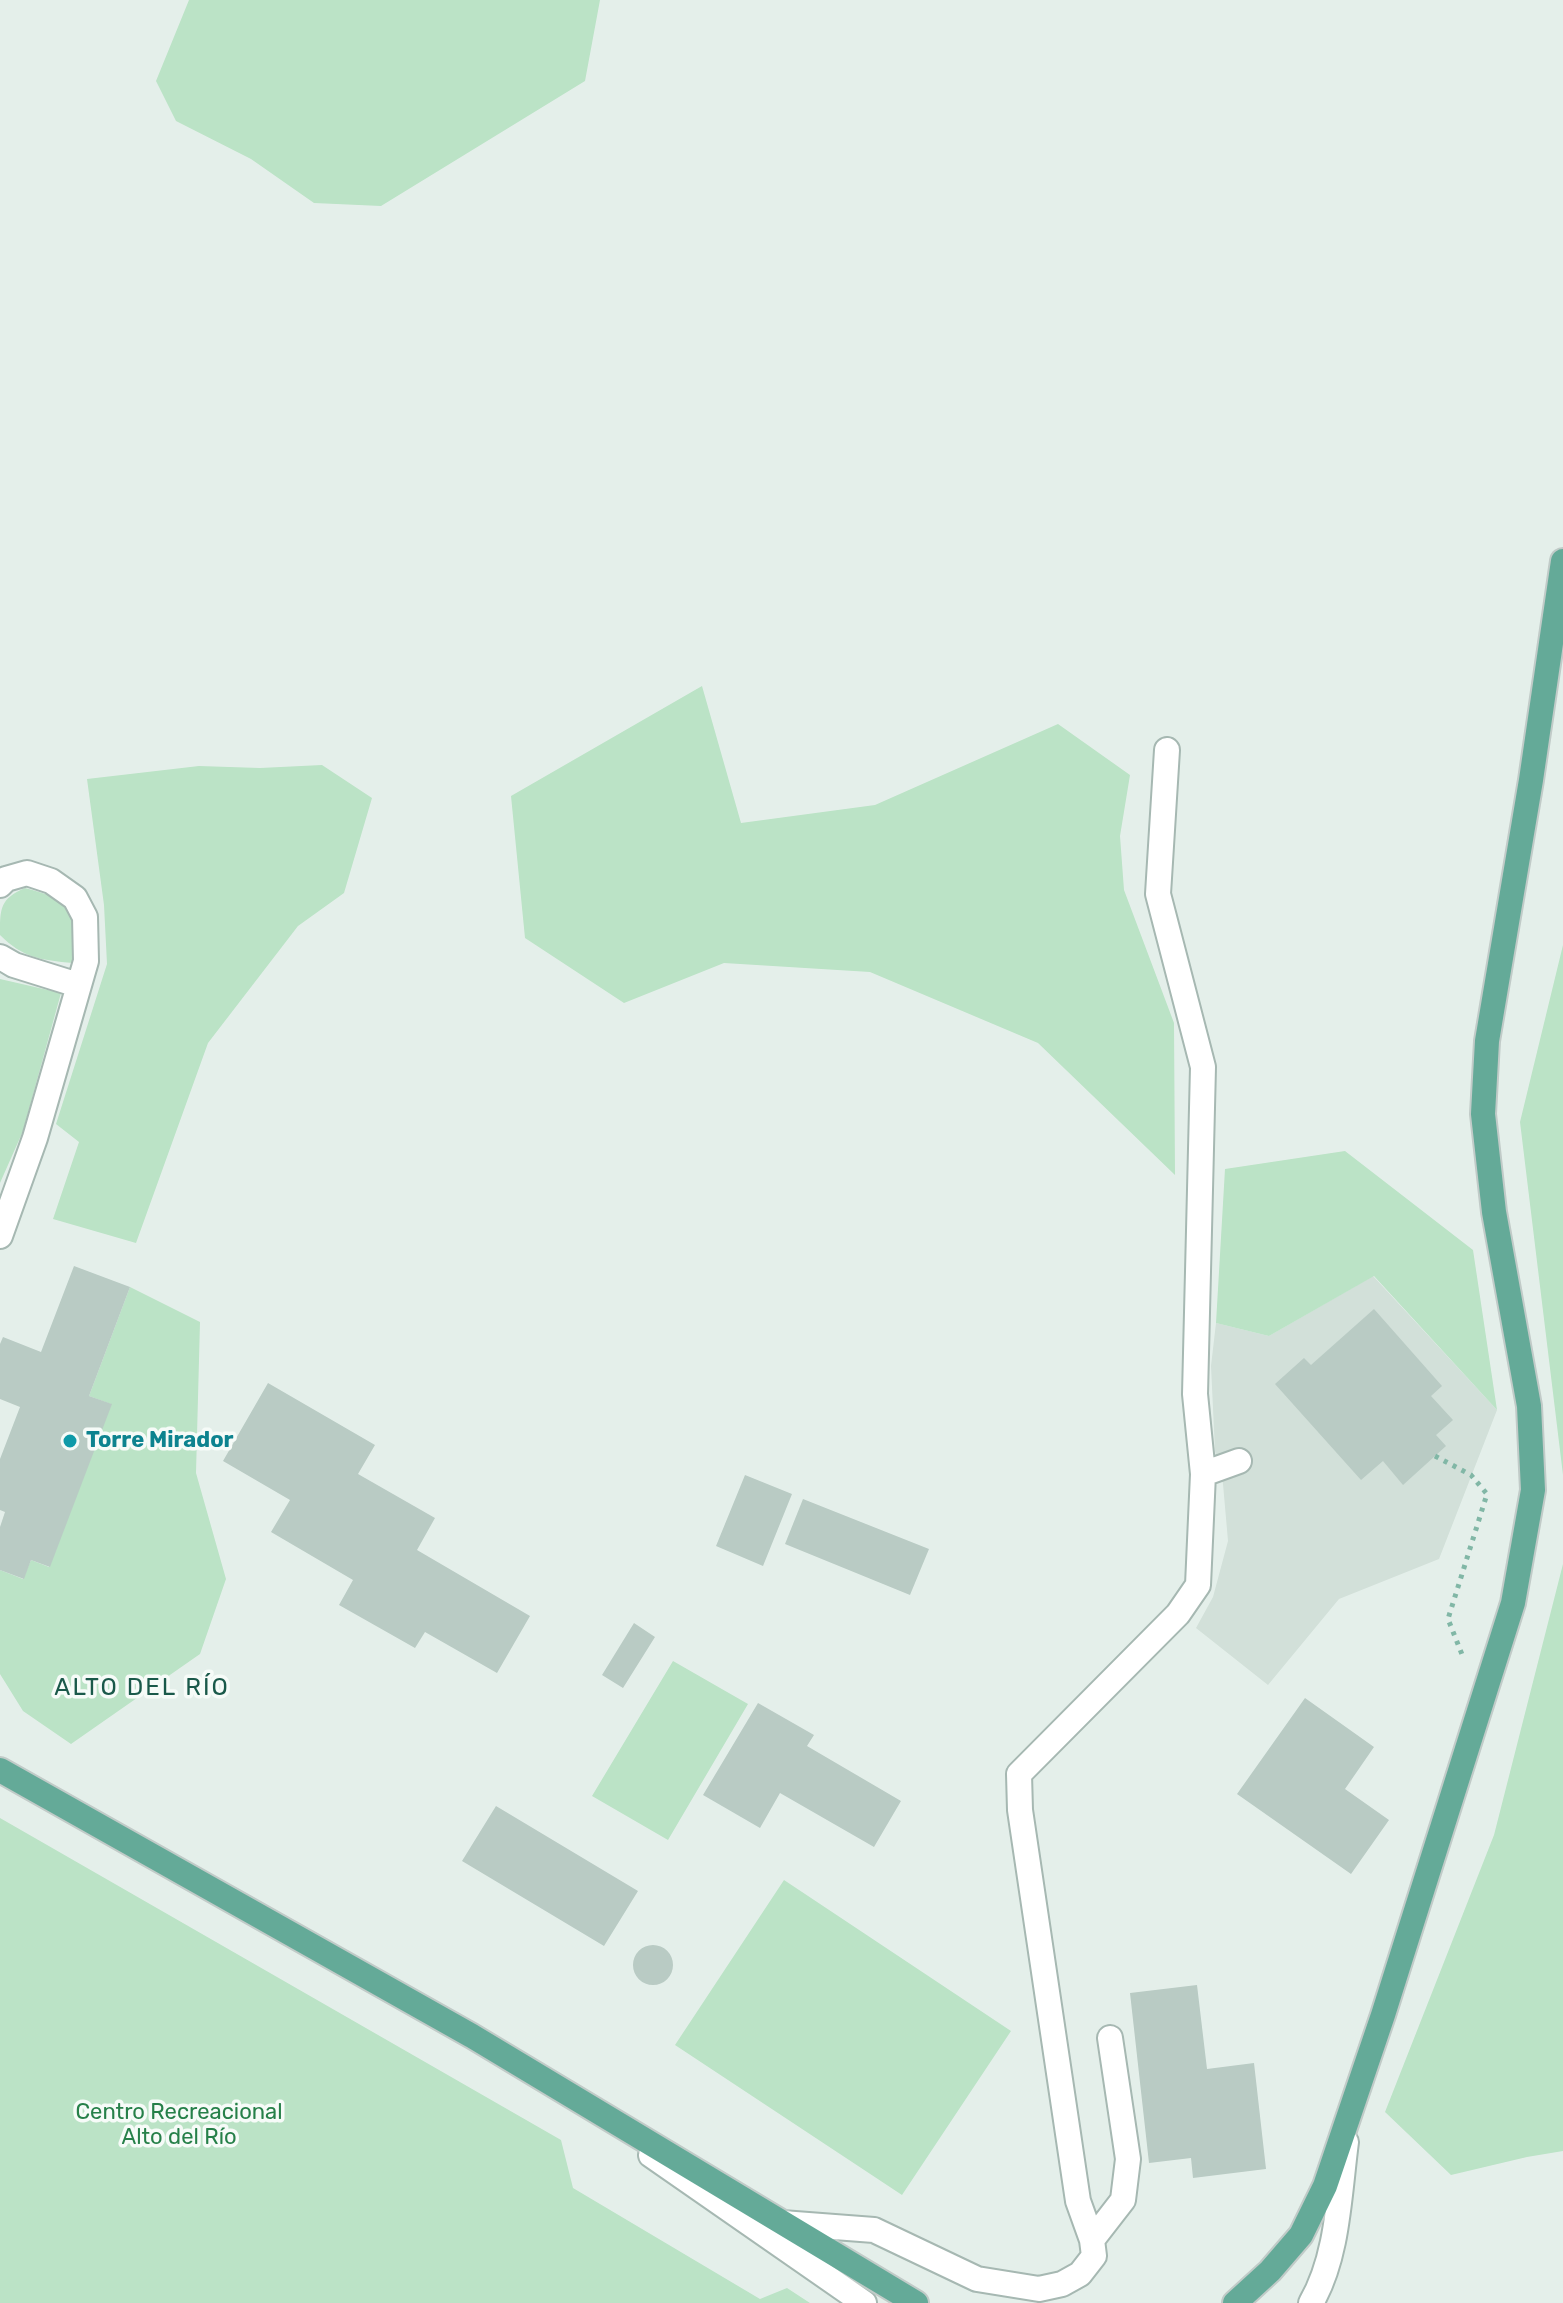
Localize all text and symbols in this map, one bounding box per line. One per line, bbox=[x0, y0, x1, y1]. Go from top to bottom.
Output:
place label: Torre Mirador bbox=[86, 1428, 234, 1454]
marker: Torre Mirador bbox=[61, 1432, 79, 1450]
district label: ALTO DEL RÍO bbox=[54, 1674, 230, 1702]
park label: Centro Recreacional Alto del Río bbox=[75, 2100, 283, 2152]

